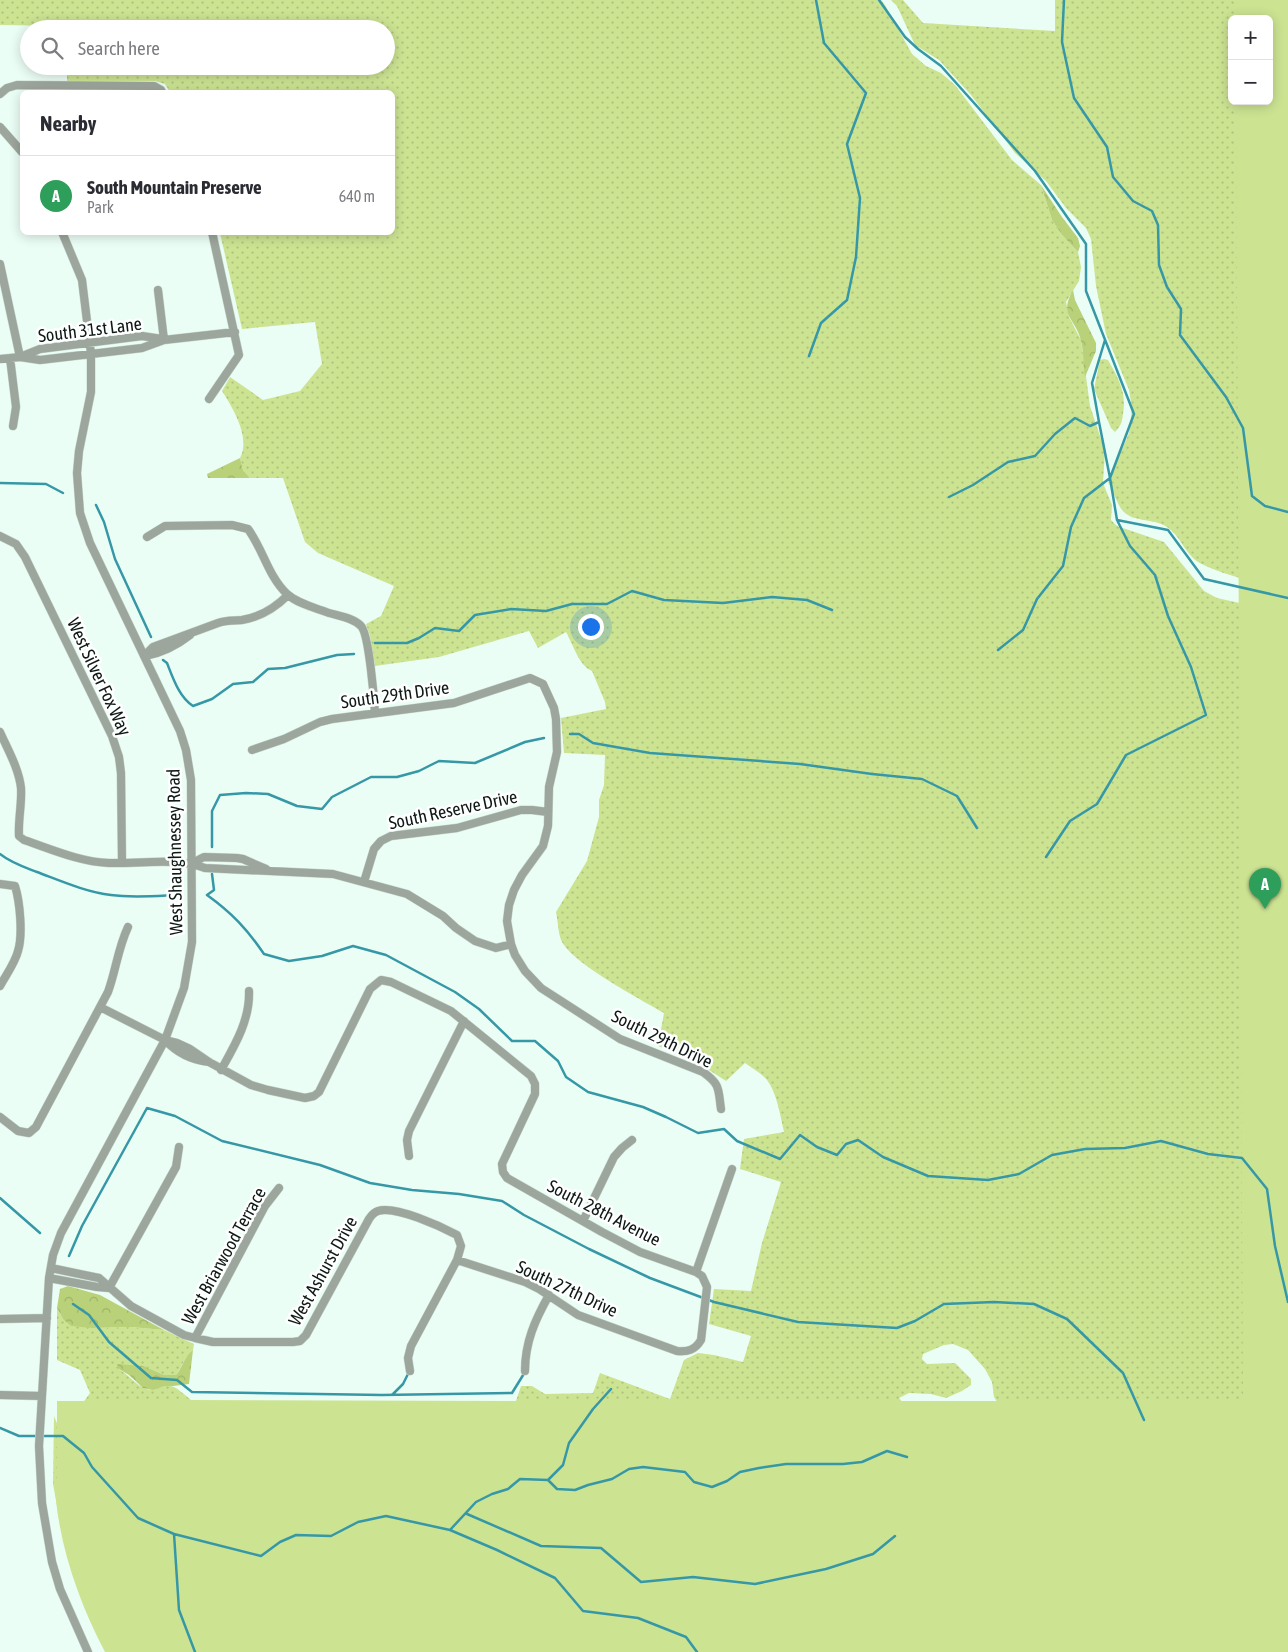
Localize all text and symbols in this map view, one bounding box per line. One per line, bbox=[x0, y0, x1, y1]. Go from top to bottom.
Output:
map controls bbox=[1228, 15, 1273, 105]
button: + bbox=[1228, 15, 1273, 60]
search box bbox=[20, 20, 395, 75]
icon: search bbox=[38, 34, 66, 62]
text: Search here bbox=[78, 37, 160, 59]
button: − bbox=[1228, 60, 1273, 105]
text: Nearby bbox=[40, 111, 96, 135]
text: South Mountain Preserve bbox=[87, 176, 262, 198]
text: A bbox=[52, 187, 60, 205]
text: 640 m bbox=[339, 187, 375, 205]
text: Park bbox=[87, 198, 114, 216]
street label: South 31st Lane bbox=[37, 313, 143, 346]
your location bbox=[578, 614, 604, 640]
street label: West Silver Fox Way bbox=[63, 615, 136, 739]
street label: South 29th Drive bbox=[339, 676, 451, 713]
street label: West Shaughnessey Road bbox=[163, 769, 186, 935]
street label: South Reserve Drive bbox=[387, 786, 519, 833]
pin: A bbox=[1249, 868, 1281, 909]
street label: South 29th Drive bbox=[608, 1005, 716, 1072]
street label: South 28th Avenue bbox=[544, 1175, 664, 1250]
street label: West Briarwood Terrace bbox=[177, 1184, 270, 1328]
street label: West Ashurst Drive bbox=[284, 1213, 361, 1329]
street label: South 27th Drive bbox=[513, 1256, 621, 1321]

